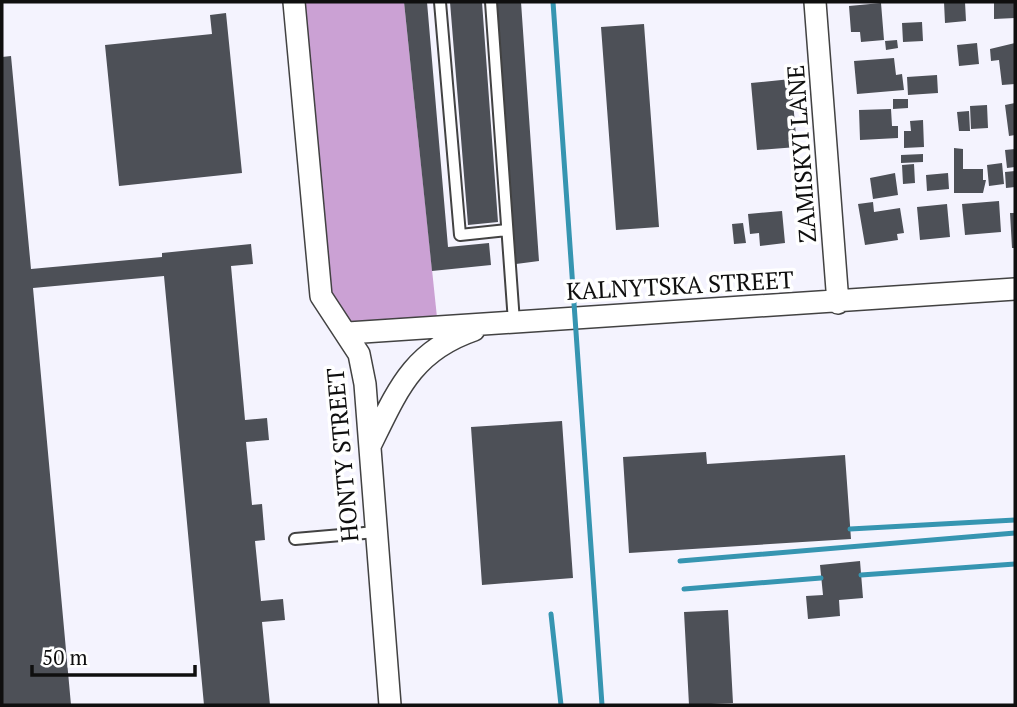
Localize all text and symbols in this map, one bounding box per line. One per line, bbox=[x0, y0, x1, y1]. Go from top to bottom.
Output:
street label: ZAMISKYI LANE bbox=[779, 64, 823, 244]
street label: KALNYTSKA STREET bbox=[565, 263, 795, 307]
street label: HONTY STREET bbox=[318, 366, 366, 543]
scale bar bbox=[32, 634, 194, 678]
text: 50 m bbox=[42, 643, 88, 671]

